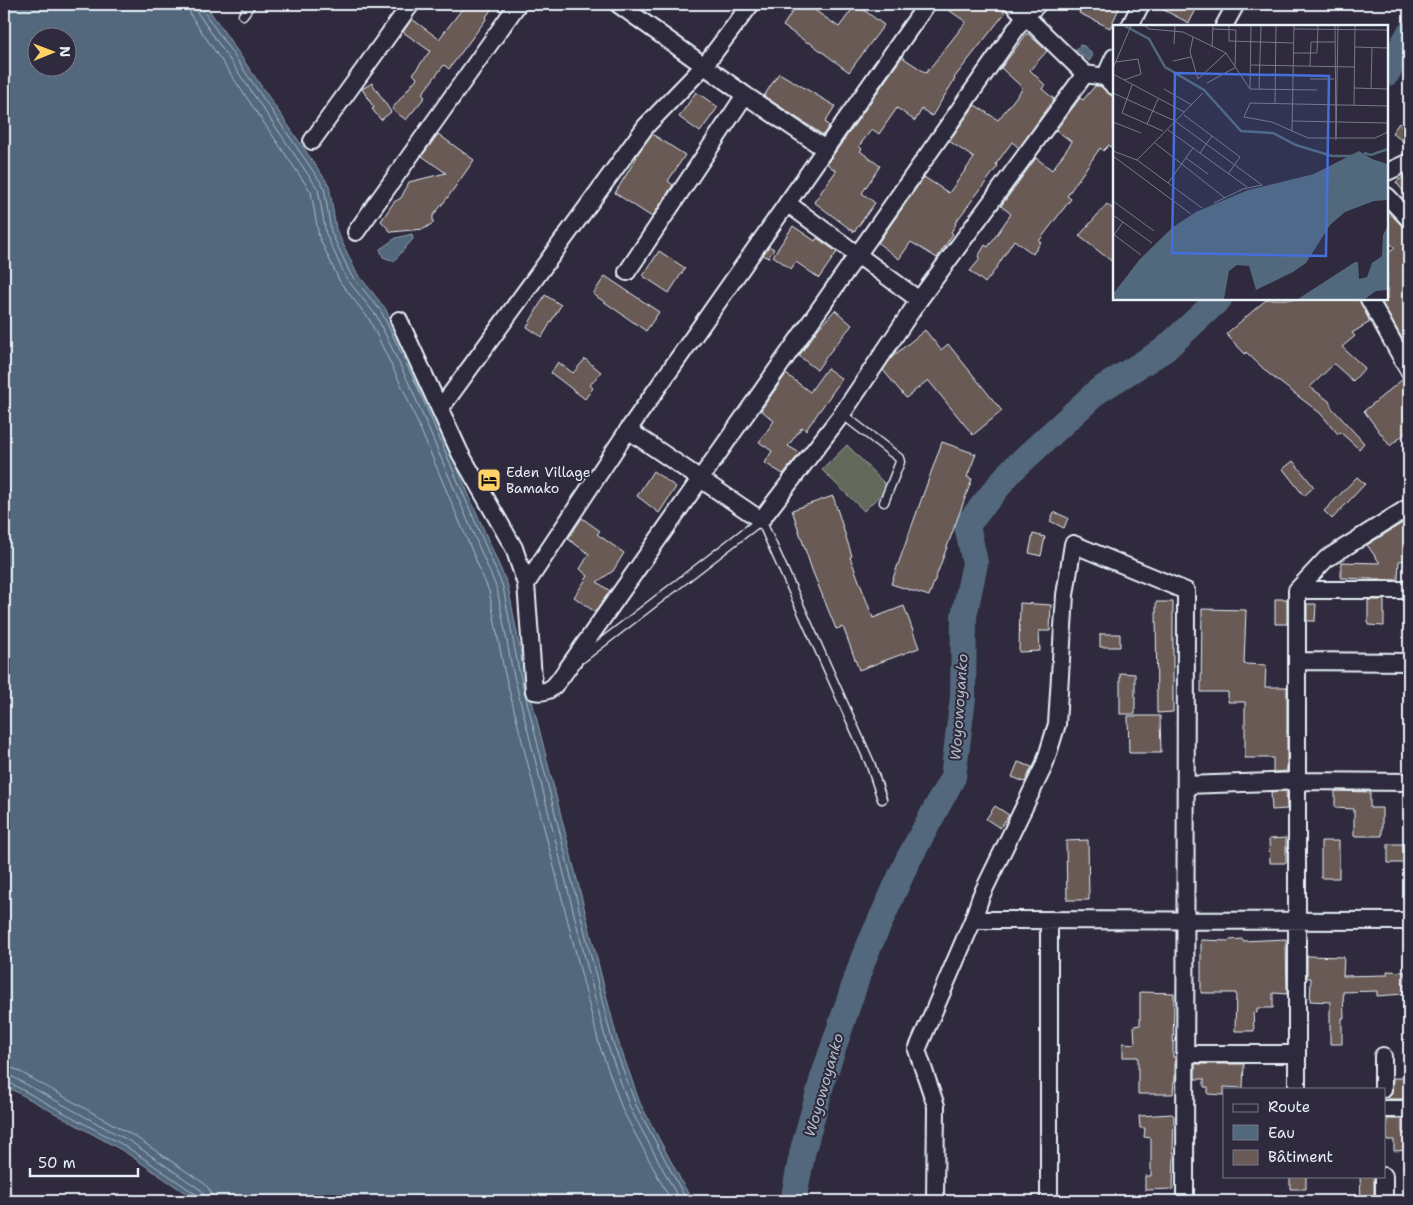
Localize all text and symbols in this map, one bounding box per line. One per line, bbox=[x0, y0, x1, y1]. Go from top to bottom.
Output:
inset map bbox=[1113, 25, 1388, 300]
north arrow bbox=[28, 28, 78, 78]
text: N bbox=[56, 46, 74, 57]
place label: Eden Village Bamako bbox=[506, 463, 591, 497]
hotel icon: Eden Village Bamako bbox=[476, 467, 502, 493]
water label: Woyowoyanko bbox=[945, 653, 973, 761]
water label: Woyowoyanko bbox=[800, 1031, 848, 1139]
legend bbox=[1223, 1088, 1386, 1178]
text: Route bbox=[1268, 1097, 1310, 1117]
text: Eau bbox=[1268, 1123, 1295, 1143]
scale bar bbox=[30, 1145, 138, 1177]
text: Bâtiment bbox=[1268, 1147, 1333, 1167]
text: 50 m bbox=[38, 1153, 76, 1173]

